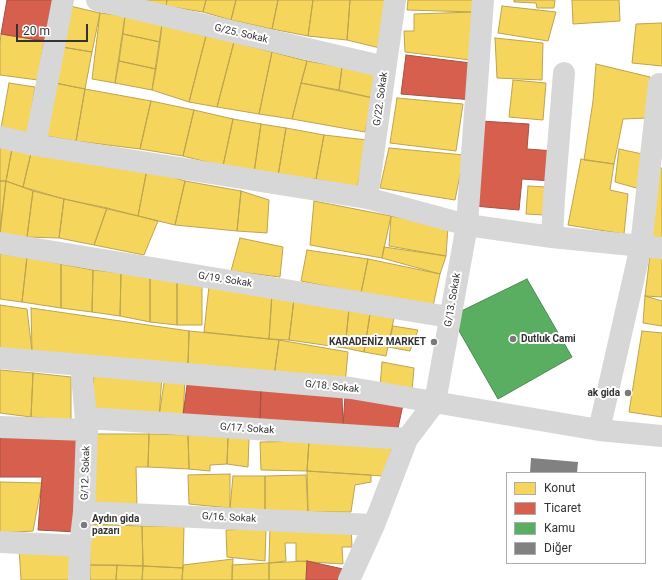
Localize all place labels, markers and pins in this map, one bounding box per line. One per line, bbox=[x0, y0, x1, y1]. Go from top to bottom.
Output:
place label: Dutluk Cami bbox=[521, 333, 576, 345]
marker: Dutluk Cami bbox=[508, 334, 518, 344]
place label: KARADENİZ MARKET bbox=[329, 336, 426, 348]
marker: KARADENİZ MARKET bbox=[429, 337, 439, 347]
place label: ak gida bbox=[587, 387, 620, 399]
marker: ak gida bbox=[623, 388, 633, 398]
place label: Aydın gida pazarı bbox=[92, 513, 139, 536]
marker: Aydın gida pazarı bbox=[79, 520, 89, 530]

